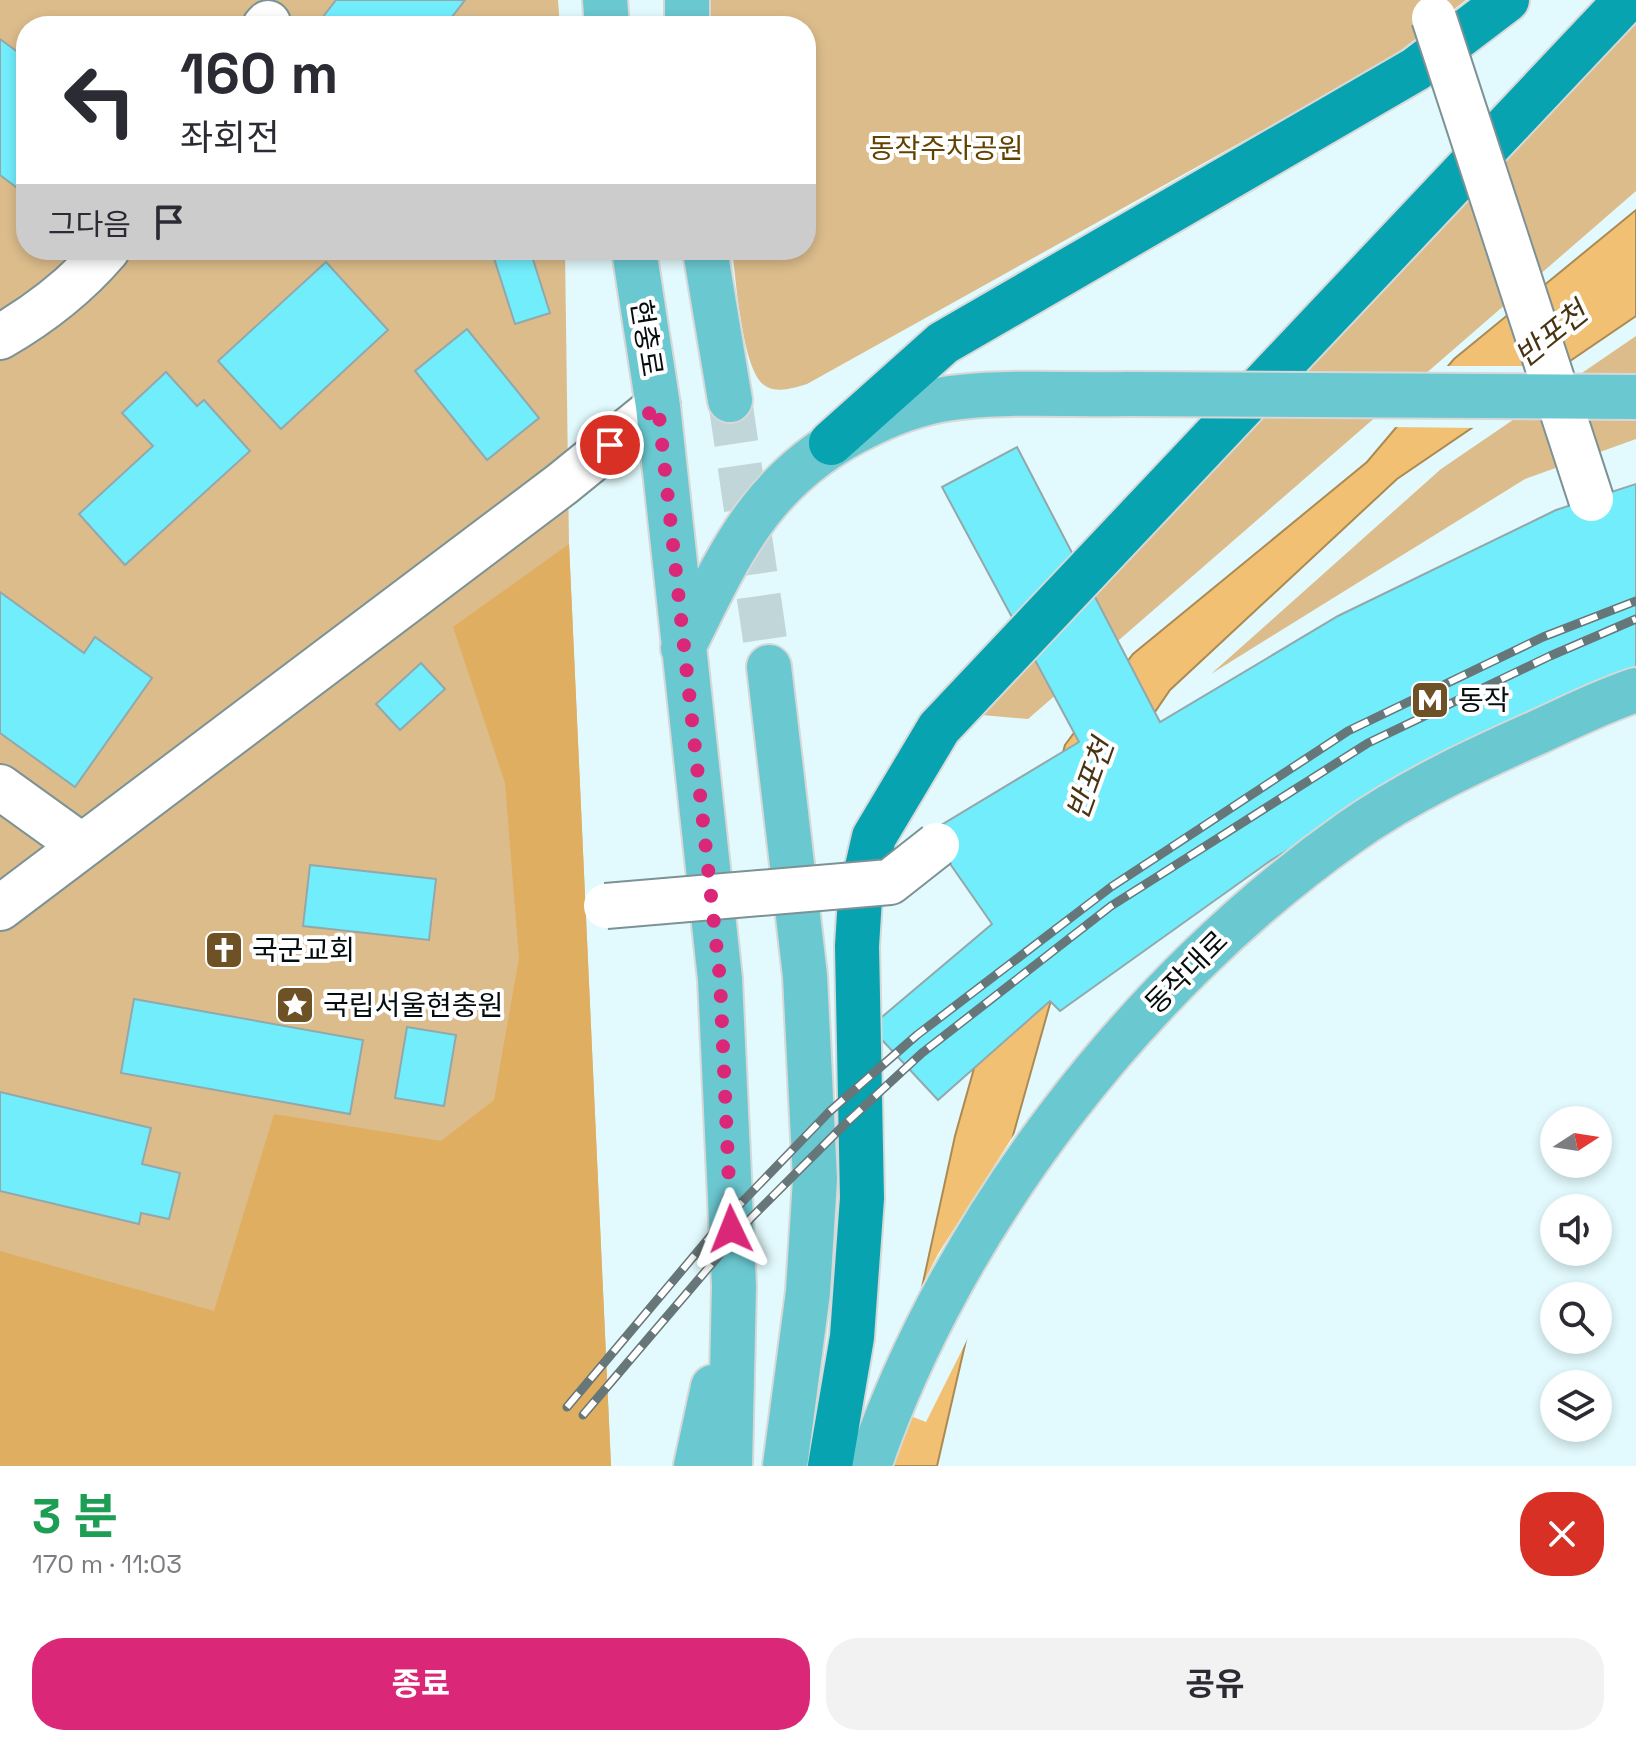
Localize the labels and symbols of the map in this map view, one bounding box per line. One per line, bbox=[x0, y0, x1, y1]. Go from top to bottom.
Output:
park label: 동작주차공원 bbox=[869, 130, 1023, 166]
water label: 반포천 bbox=[1507, 291, 1598, 375]
street label: 현충로 bbox=[623, 297, 671, 379]
pin bbox=[576, 411, 644, 479]
metro station icon: 동작 bbox=[1409, 679, 1451, 721]
place label: 동작 bbox=[1458, 682, 1510, 718]
water label: 반포천 bbox=[1058, 730, 1124, 825]
street label: 동작대로 bbox=[1137, 923, 1235, 1021]
church icon: 국군교회 bbox=[203, 929, 245, 971]
place label: 국군교회 bbox=[252, 932, 355, 968]
place icon: 국립서울현충원 bbox=[274, 984, 316, 1026]
place label: 국립서울현충원 bbox=[323, 987, 503, 1023]
north arrow bbox=[1540, 1106, 1612, 1178]
position arrow bbox=[689, 1187, 773, 1271]

